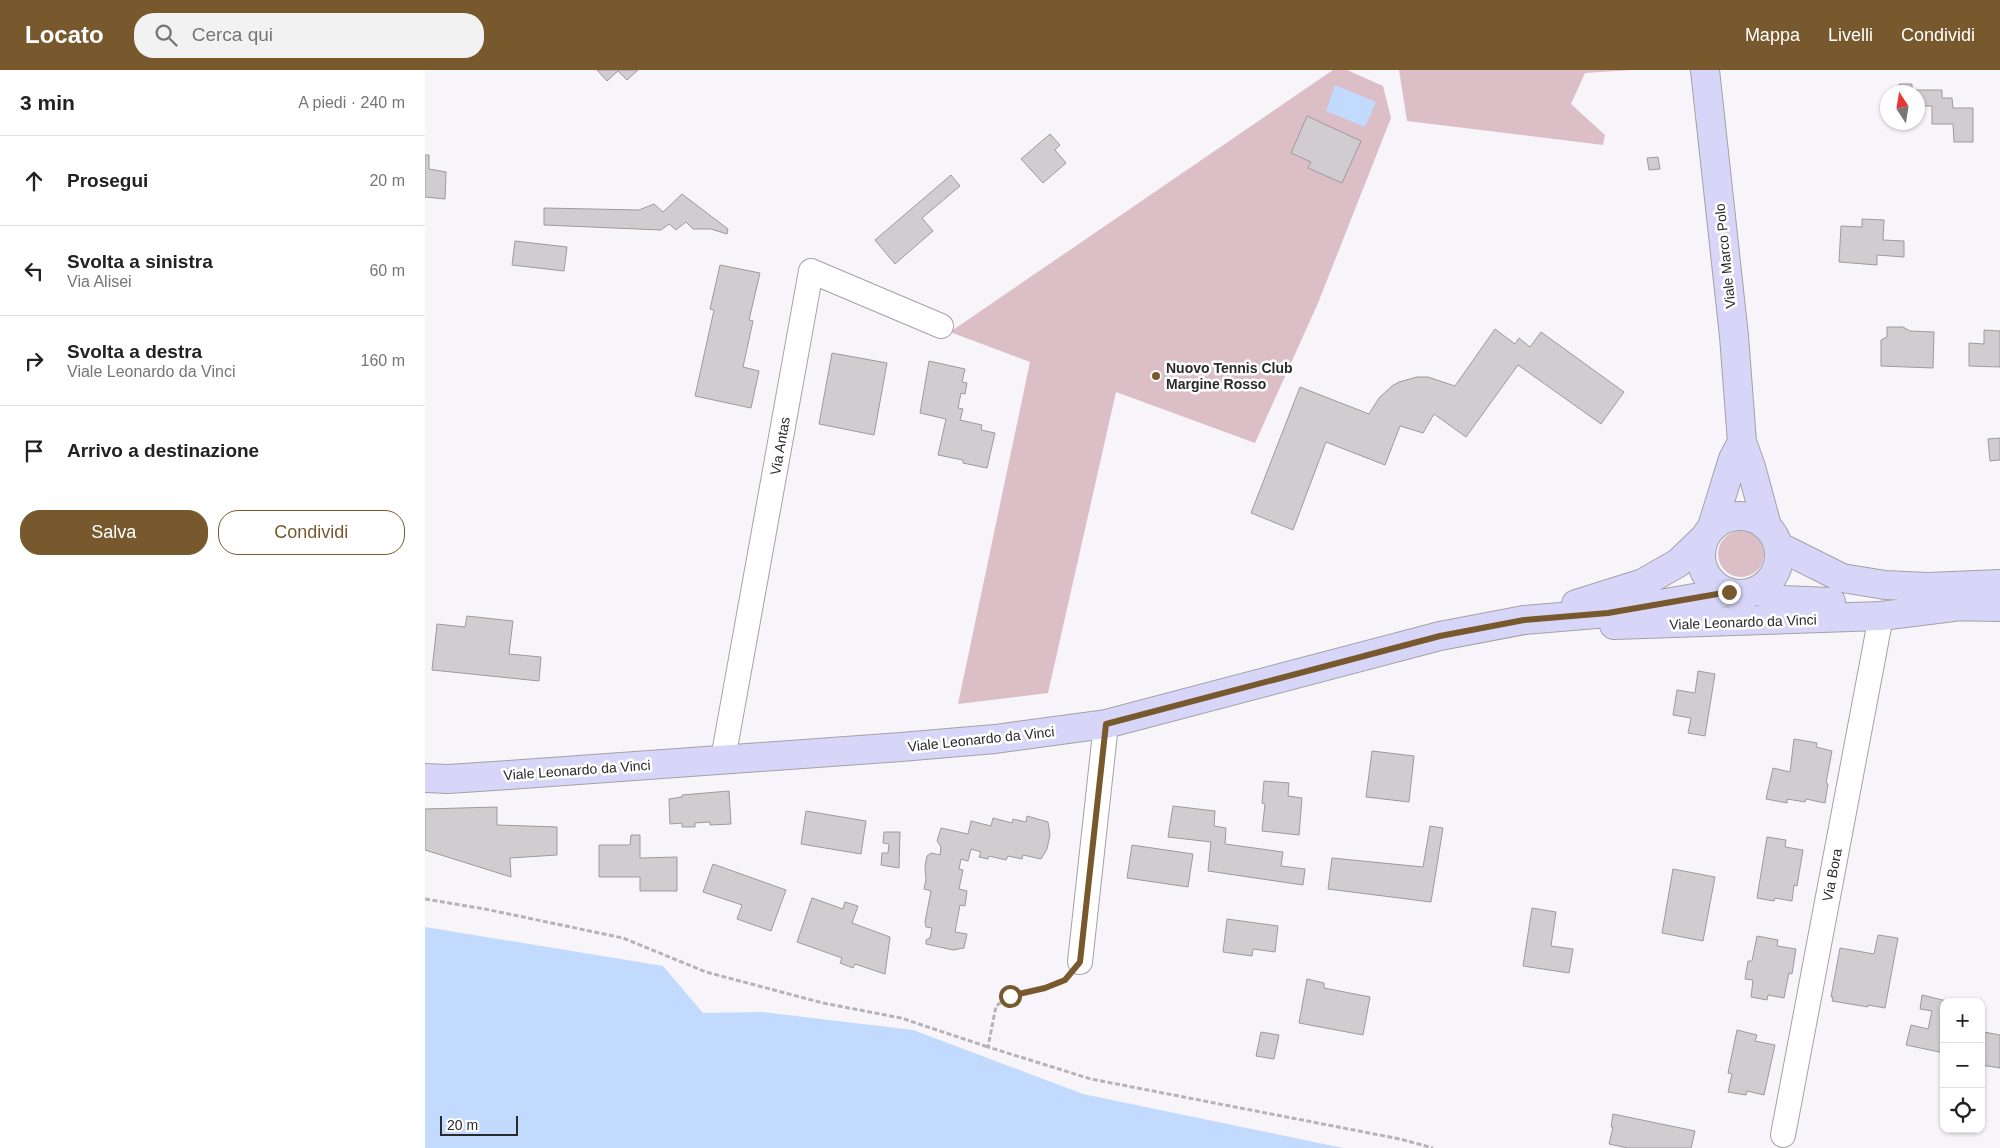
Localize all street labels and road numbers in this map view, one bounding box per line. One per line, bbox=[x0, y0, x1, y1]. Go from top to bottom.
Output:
street label: Viale Marco Polo bbox=[1712, 202, 1738, 309]
street label: Via Antas bbox=[767, 416, 793, 476]
street label: Viale Leonardo da Vinci bbox=[1669, 611, 1817, 633]
street label: Viale Leonardo da Vinci bbox=[907, 723, 1055, 755]
street label: Viale Leonardo da Vinci bbox=[503, 757, 651, 783]
street label: Via Bora bbox=[1819, 847, 1845, 903]

